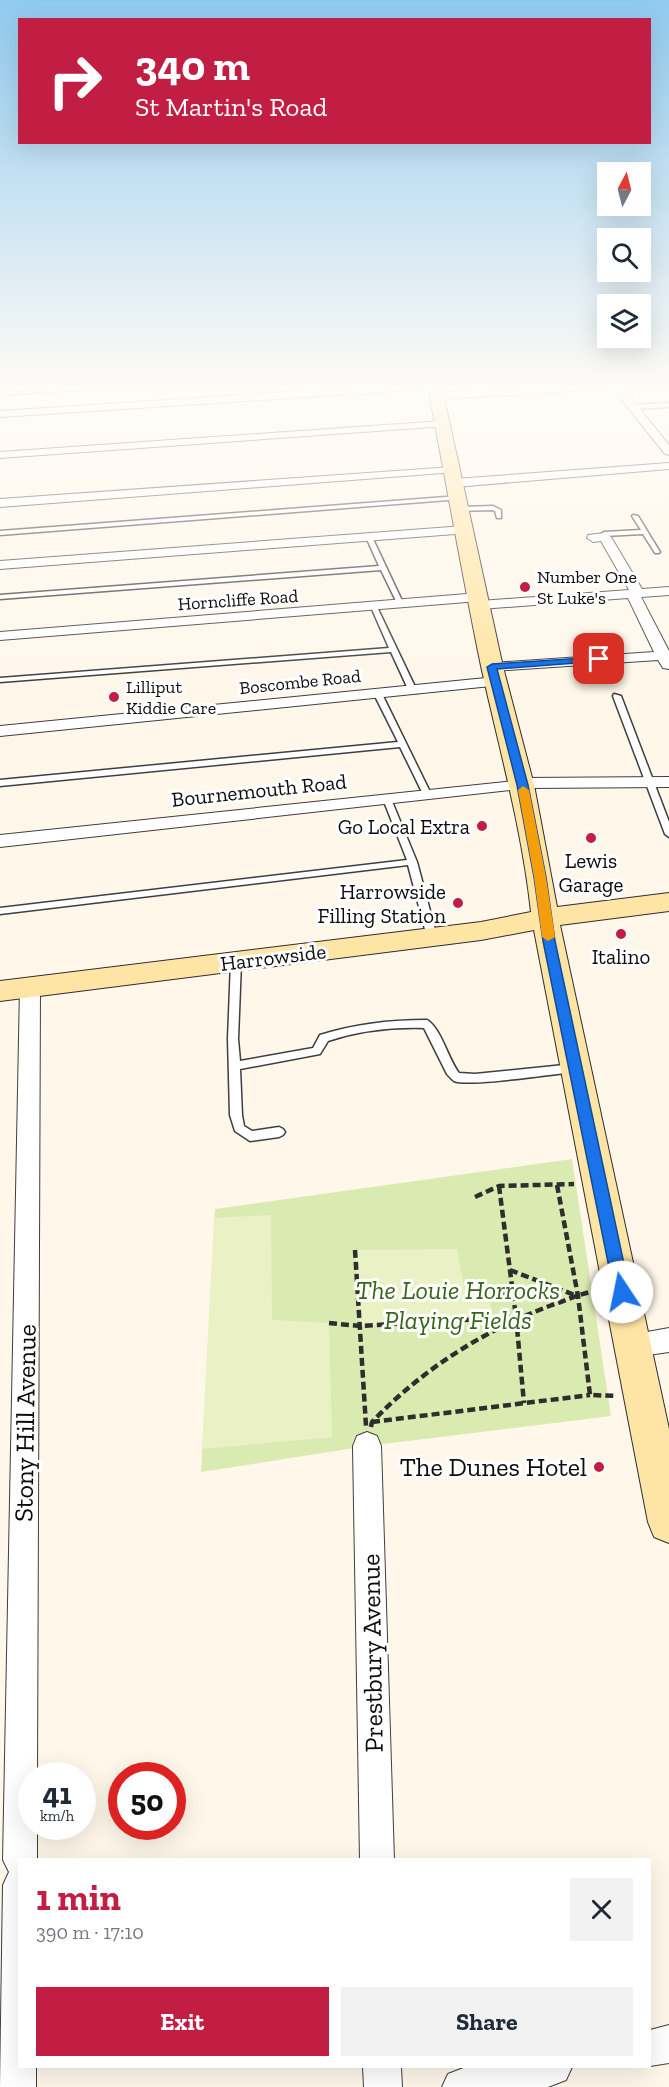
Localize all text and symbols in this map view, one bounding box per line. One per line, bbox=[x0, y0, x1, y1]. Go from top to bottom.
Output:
text: 340 m bbox=[135, 40, 250, 91]
icon: right bbox=[36, 42, 114, 120]
text: St Martin's Road bbox=[135, 91, 327, 123]
north arrow bbox=[597, 162, 651, 216]
map controls bbox=[597, 162, 651, 348]
button: search bbox=[597, 228, 651, 282]
button: layers bbox=[597, 294, 651, 348]
place label: Number One St Luke's bbox=[537, 566, 637, 609]
marker: Number One St Luke's bbox=[518, 580, 532, 594]
street label: Horncliffe Road bbox=[177, 585, 299, 615]
pin bbox=[573, 633, 624, 684]
icon: arrive bbox=[582, 642, 615, 675]
street label: Boscombe Road bbox=[238, 665, 362, 699]
place label: Lilliput Kiddie Care bbox=[126, 676, 216, 719]
marker: Lilliput Kiddie Care bbox=[107, 690, 121, 704]
street label: Bournemouth Road bbox=[170, 768, 348, 812]
place label: Go Local Extra bbox=[338, 814, 470, 839]
marker: Go Local Extra bbox=[475, 819, 489, 833]
marker: Lewis Garage bbox=[584, 831, 598, 845]
place label: Lewis Garage bbox=[559, 848, 624, 897]
place label: Harrowside Filling Station bbox=[317, 879, 446, 928]
marker: Harrowside Filling Station bbox=[451, 896, 465, 910]
marker: Italino bbox=[614, 927, 628, 941]
street label: Harrowside bbox=[219, 938, 327, 976]
place label: Italino bbox=[592, 944, 650, 969]
position arrow bbox=[590, 1260, 654, 1324]
park label: The Louie Horrocks Playing Fields bbox=[356, 1274, 560, 1336]
street label: Stony Hill Avenue bbox=[7, 1324, 43, 1522]
place label: The Dunes Hotel bbox=[400, 1451, 587, 1483]
marker: The Dunes Hotel bbox=[592, 1460, 606, 1474]
street label: Prestbury Avenue bbox=[354, 1553, 390, 1753]
speed limit sign: 50 bbox=[108, 1762, 186, 1840]
text: 41 bbox=[42, 1776, 72, 1812]
text: km/h bbox=[40, 1807, 74, 1825]
text: 1 min bbox=[36, 1876, 121, 1919]
button: close bbox=[570, 1878, 633, 1941]
text: 390 m · 17:10 bbox=[36, 1920, 144, 1944]
button: Exit bbox=[36, 1987, 329, 2056]
button: Share bbox=[341, 1987, 633, 2056]

